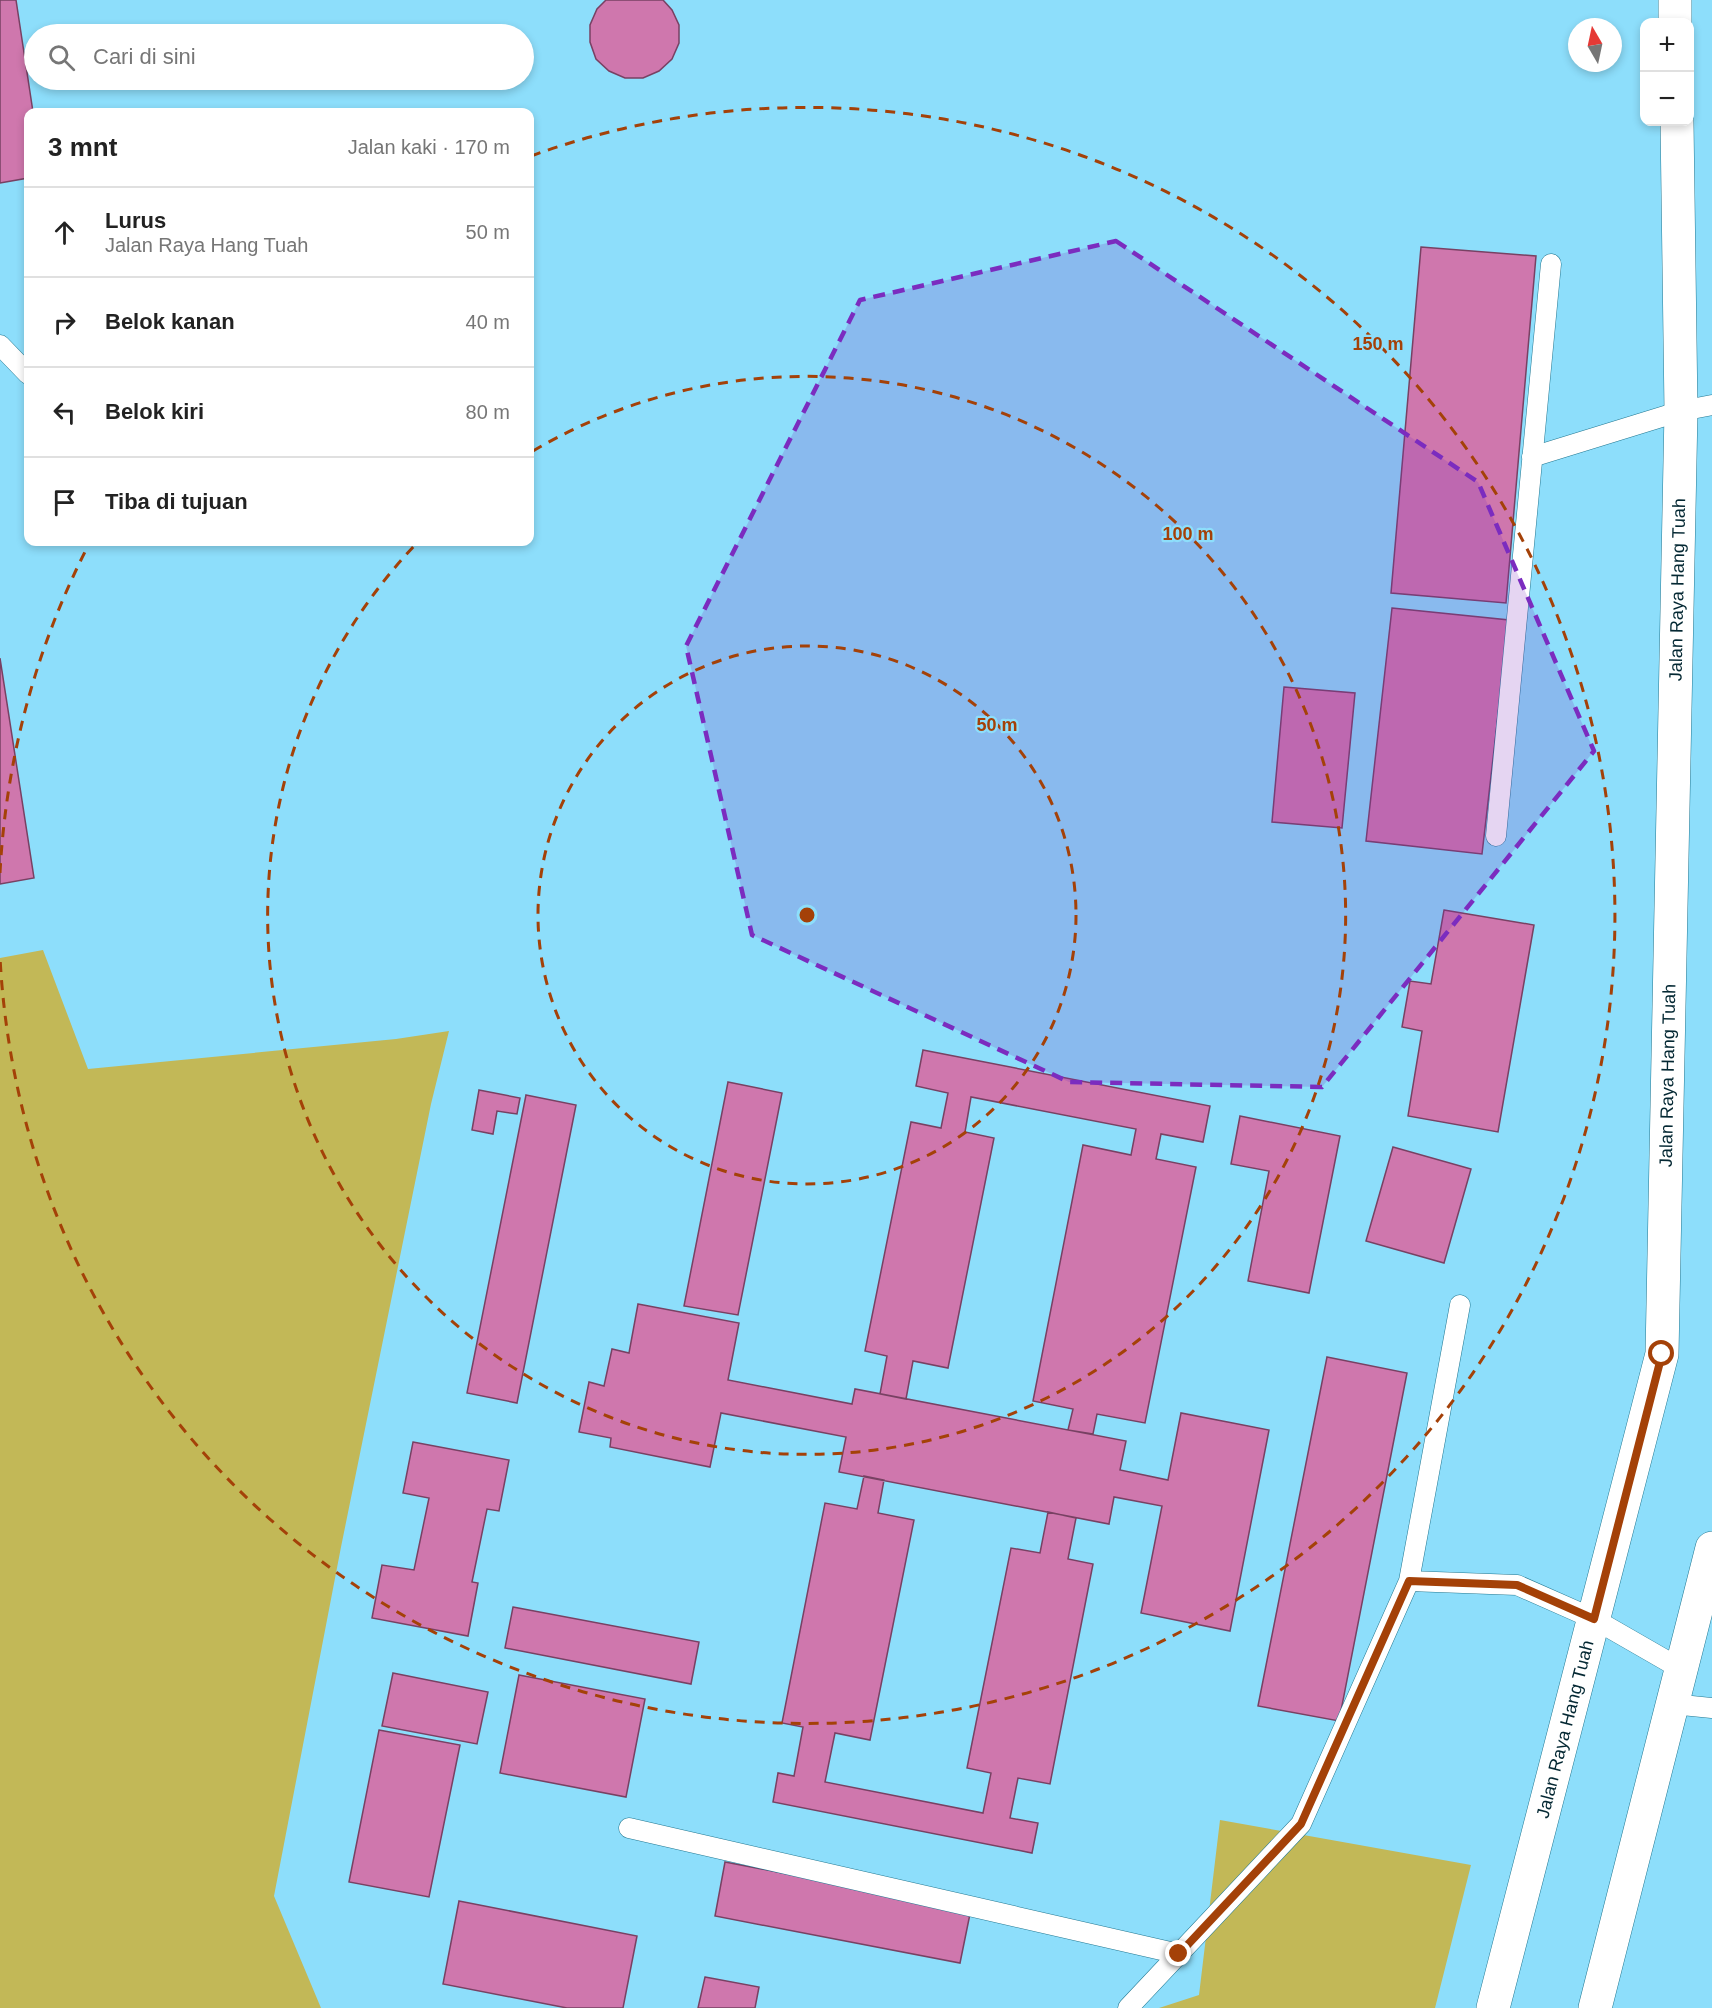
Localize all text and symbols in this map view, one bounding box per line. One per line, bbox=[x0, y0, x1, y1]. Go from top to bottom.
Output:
north arrow bbox=[1568, 18, 1622, 72]
map controls bbox=[1640, 18, 1694, 126]
button: + bbox=[1640, 18, 1694, 72]
search box bbox=[24, 24, 534, 90]
icon: search bbox=[45, 41, 78, 74]
text: Cari di sini bbox=[93, 44, 196, 69]
button: − bbox=[1640, 72, 1694, 126]
text: 3 mnt bbox=[48, 132, 117, 162]
text: Jalan kaki · 170 m bbox=[348, 136, 510, 158]
text: Lurus bbox=[105, 208, 166, 233]
icon: ahead bbox=[48, 216, 81, 249]
text: 50 m bbox=[466, 221, 510, 243]
text: Jalan Raya Hang Tuah bbox=[105, 234, 308, 256]
icon: right bbox=[48, 306, 81, 339]
text: Belok kanan bbox=[105, 309, 235, 334]
text: 40 m bbox=[466, 311, 510, 333]
text: 150 m bbox=[1352, 334, 1404, 354]
icon: left bbox=[48, 396, 81, 429]
text: Belok kiri bbox=[105, 399, 204, 424]
text: 80 m bbox=[466, 401, 510, 423]
icon: arrive bbox=[48, 486, 81, 519]
text: Tiba di tujuan bbox=[105, 489, 248, 514]
street label: Jalan Raya Hang Tuah bbox=[1666, 498, 1689, 681]
text: 100 m bbox=[1162, 524, 1214, 544]
text: 50 m bbox=[976, 715, 1018, 735]
centre of rings bbox=[797, 905, 817, 925]
street label: Jalan Raya Hang Tuah bbox=[1656, 984, 1679, 1167]
route start bbox=[1648, 1340, 1674, 1366]
street label: Jalan Raya Hang Tuah bbox=[1532, 1638, 1598, 1820]
route end bbox=[1165, 1940, 1191, 1966]

